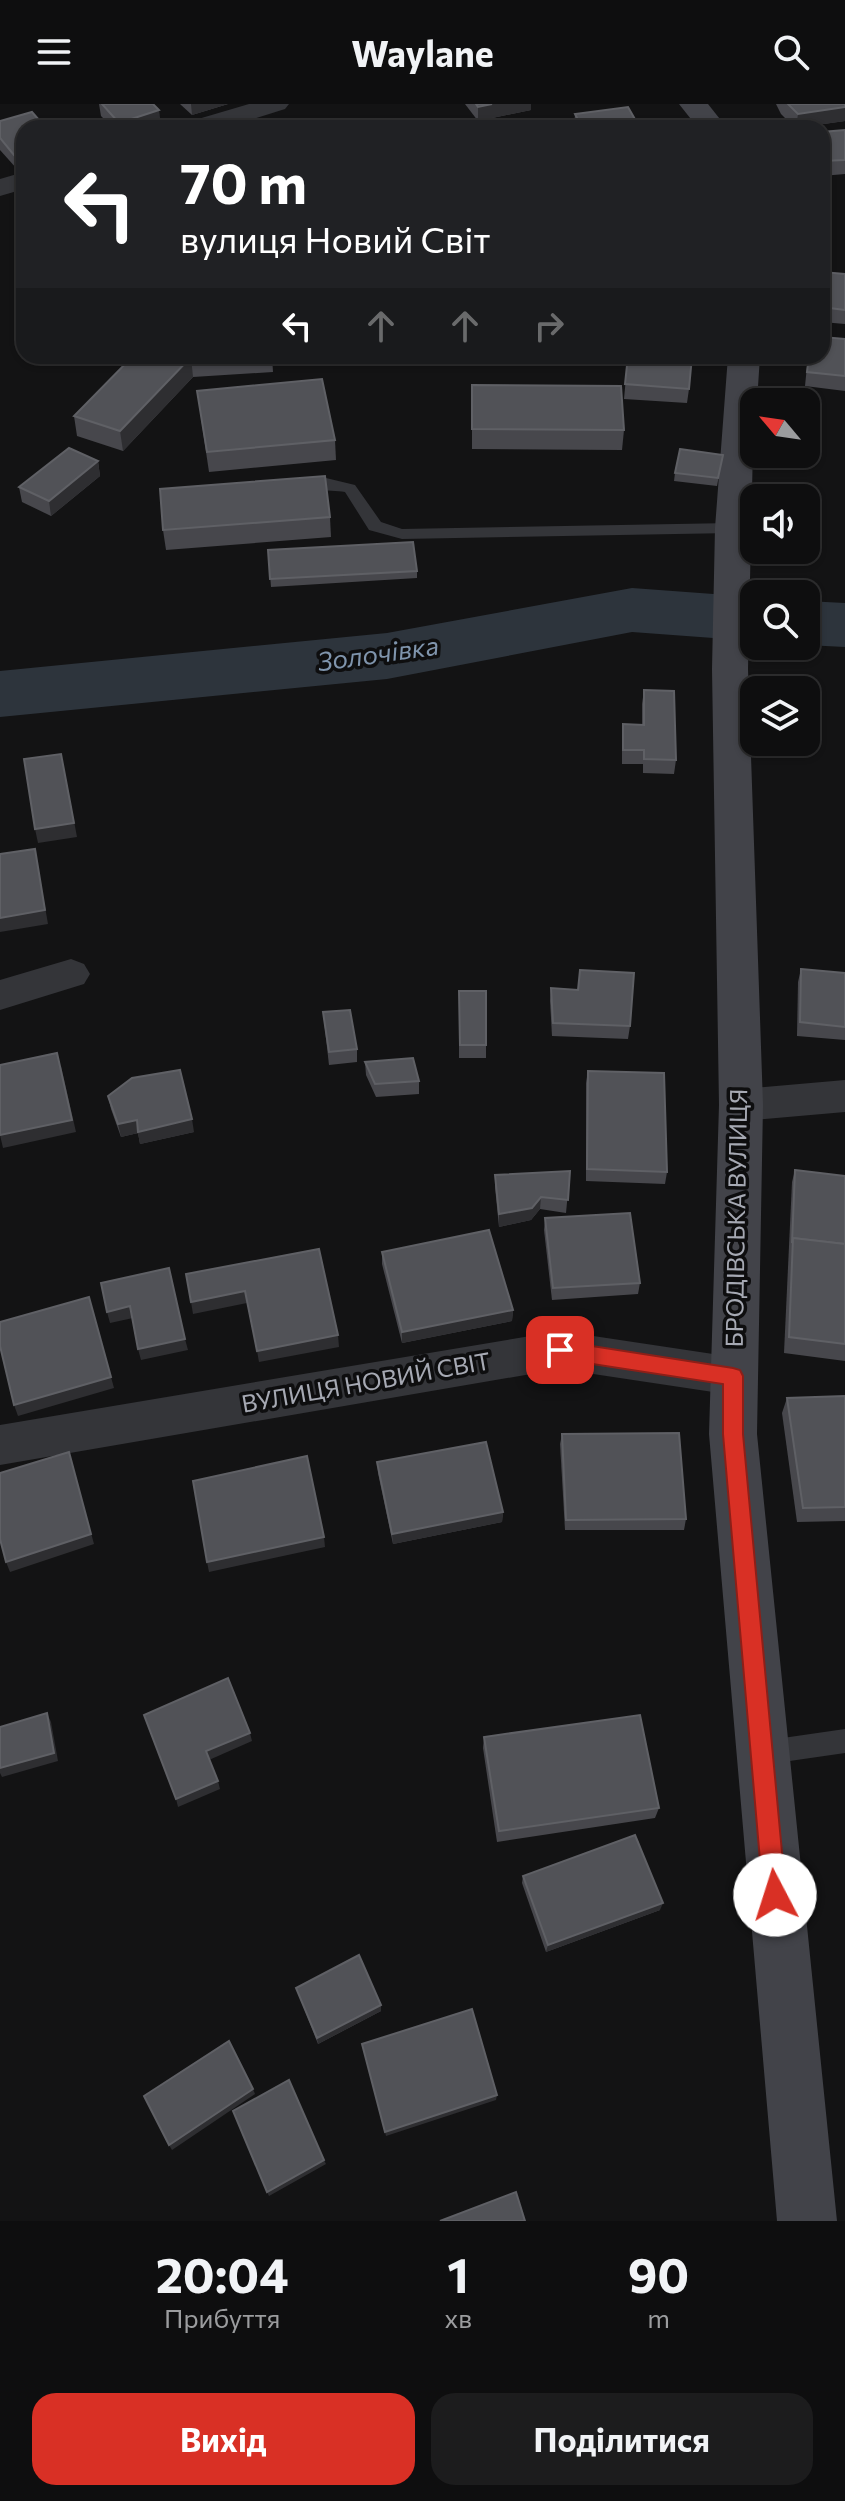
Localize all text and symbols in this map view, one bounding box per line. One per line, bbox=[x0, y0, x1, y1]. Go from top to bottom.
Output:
icon: menu bbox=[32, 30, 76, 74]
text: Waylane bbox=[351, 30, 494, 74]
icon: search bbox=[769, 30, 813, 74]
text: 70 m bbox=[180, 147, 307, 216]
icon: left bbox=[48, 152, 152, 256]
text: вулиця Новий Світ bbox=[180, 216, 490, 260]
icon: left bbox=[275, 304, 319, 348]
icon: ahead bbox=[359, 304, 403, 348]
icon: ahead bbox=[443, 304, 487, 348]
icon: right bbox=[527, 304, 571, 348]
north arrow bbox=[740, 388, 820, 468]
map controls bbox=[740, 388, 820, 756]
button: sound bbox=[740, 484, 820, 564]
button: search bbox=[740, 580, 820, 660]
water label: Золочівка bbox=[315, 629, 441, 676]
button: layers bbox=[740, 676, 820, 756]
street label: БРОДІВСЬКА ВУЛИЦЯ bbox=[719, 1088, 752, 1348]
pin bbox=[526, 1316, 594, 1384]
icon: arrive bbox=[538, 1328, 582, 1372]
street label: ВУЛИЦЯ НОВИЙ СВІТ bbox=[239, 1345, 492, 1418]
position arrow bbox=[733, 1853, 817, 1937]
text: 20:04 bbox=[156, 2244, 289, 2303]
text: 1 bbox=[447, 2244, 469, 2303]
text: 90 bbox=[628, 2244, 689, 2303]
text: Прибуття bbox=[164, 2302, 280, 2333]
text: хв bbox=[444, 2302, 472, 2333]
text: m bbox=[647, 2302, 670, 2333]
button: Вихід bbox=[32, 2393, 415, 2485]
button: Поділитися bbox=[431, 2393, 813, 2485]

